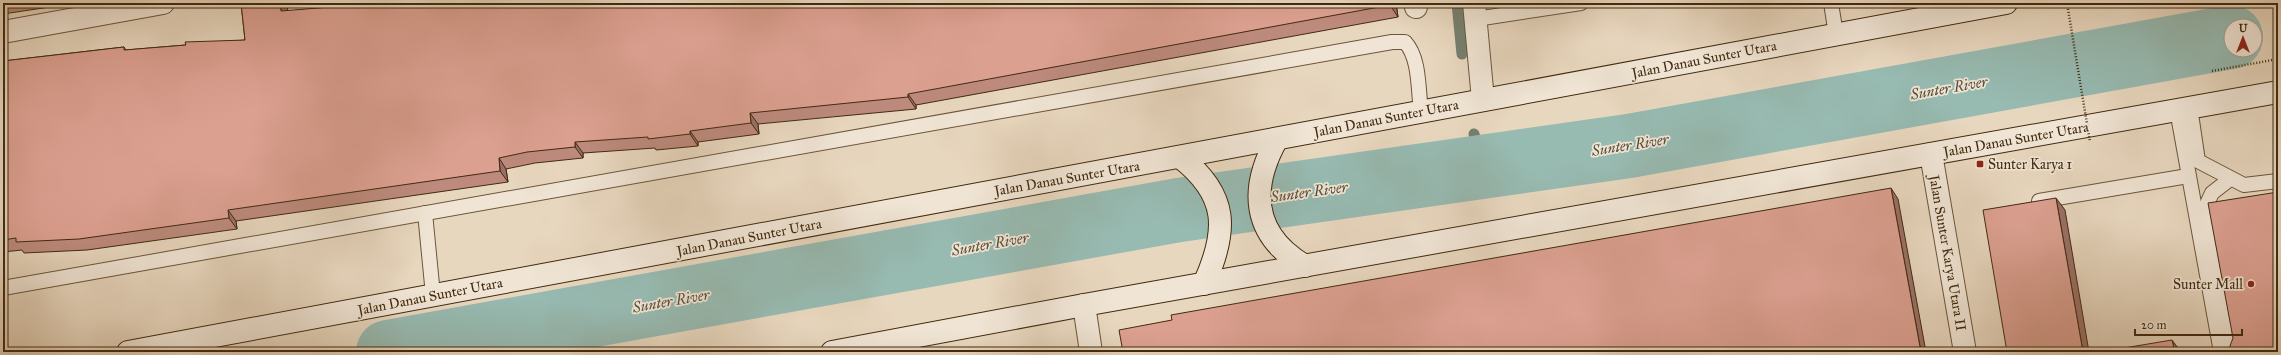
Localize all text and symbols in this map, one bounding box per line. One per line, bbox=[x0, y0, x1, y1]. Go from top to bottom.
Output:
north arrow bbox=[2223, 18, 2263, 58]
text: U bbox=[2239, 22, 2248, 35]
street label: Jalan Danau Sunter Utara bbox=[1628, 37, 1778, 83]
water label: Sunter River bbox=[1908, 72, 1990, 104]
street label: Jalan Danau Sunter Utara bbox=[1310, 96, 1460, 142]
street label: Jalan Danau Sunter Utara bbox=[1940, 118, 2090, 162]
water label: Sunter River bbox=[1589, 130, 1670, 160]
place label: Sunter Karya 1 bbox=[1988, 156, 2073, 173]
street label: Jalan Danau Sunter Utara bbox=[991, 157, 1141, 201]
marker: Sunter Karya 1 bbox=[1975, 159, 1985, 169]
street label: Jalan Sunter Karya Utara II bbox=[1924, 172, 1970, 333]
water label: Sunter River bbox=[1268, 178, 1349, 206]
street label: Jalan Danau Sunter Utara bbox=[673, 215, 823, 261]
water label: Sunter River bbox=[949, 228, 1031, 260]
street label: Jalan Danau Sunter Utara bbox=[354, 274, 504, 320]
place label: Sunter Mall bbox=[2173, 276, 2243, 293]
marker: Sunter Mall bbox=[2246, 279, 2256, 289]
water label: Sunter River bbox=[630, 285, 712, 317]
scale bar bbox=[2135, 311, 2242, 337]
text: 20 m bbox=[2141, 318, 2167, 332]

